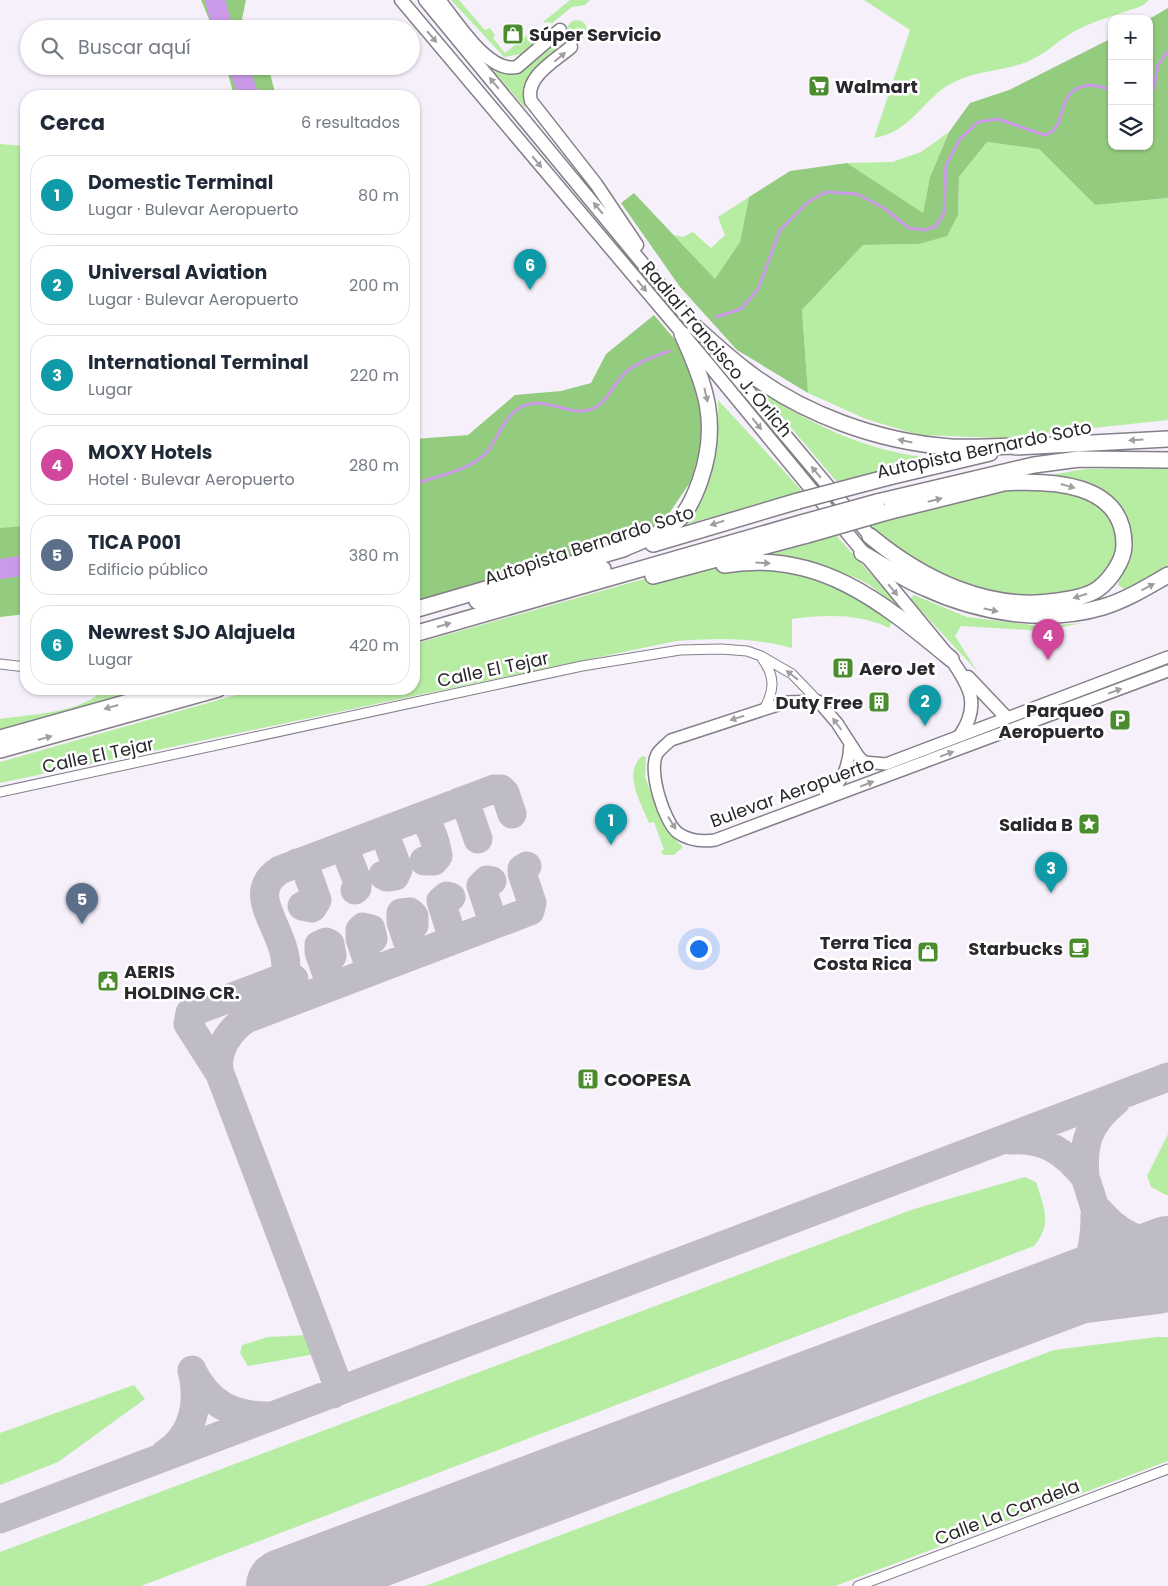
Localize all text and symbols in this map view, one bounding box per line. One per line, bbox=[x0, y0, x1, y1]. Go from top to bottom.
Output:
map controls bbox=[1108, 15, 1153, 150]
button: + bbox=[1108, 15, 1153, 60]
search box bbox=[20, 20, 420, 75]
shop icon: Súper Servicio bbox=[501, 22, 525, 46]
place label: Súper Servicio bbox=[529, 22, 661, 47]
one-way arrow bbox=[427, 31, 438, 44]
icon: search bbox=[38, 34, 66, 62]
text: Buscar aquí bbox=[78, 34, 191, 61]
one-way arrow bbox=[553, 51, 565, 63]
button: − bbox=[1108, 60, 1153, 105]
supermarket icon: Walmart bbox=[807, 74, 831, 98]
place label: Walmart bbox=[835, 74, 918, 99]
one-way arrow bbox=[488, 77, 499, 90]
button: layers bbox=[1108, 105, 1153, 150]
text: Cerca bbox=[40, 108, 105, 137]
text: 6 resultados bbox=[301, 111, 400, 134]
one-way arrow bbox=[531, 155, 543, 167]
text: Domestic Terminal bbox=[88, 169, 273, 196]
text: 1 bbox=[54, 184, 60, 207]
text: 80 m bbox=[358, 184, 399, 207]
text: Lugar · Bulevar Aeropuerto bbox=[88, 198, 299, 221]
one-way arrow bbox=[592, 202, 603, 215]
pin: 6 bbox=[514, 249, 546, 290]
street label: Radial Francisco J. Orlich bbox=[636, 256, 798, 442]
text: Universal Aviation bbox=[88, 259, 267, 286]
text: 2 bbox=[52, 274, 62, 297]
text: 200 m bbox=[349, 274, 399, 297]
one-way arrow bbox=[636, 279, 647, 292]
text: Lugar · Bulevar Aeropuerto bbox=[88, 288, 299, 311]
text: International Terminal bbox=[88, 349, 309, 376]
text: 3 bbox=[52, 364, 62, 387]
text: 220 m bbox=[350, 364, 399, 387]
text: Lugar bbox=[88, 378, 133, 401]
one-way arrow bbox=[702, 388, 710, 403]
street label: Autopista Bernardo Soto bbox=[874, 414, 1094, 484]
one-way arrow bbox=[751, 417, 762, 430]
one-way arrow bbox=[896, 436, 912, 444]
one-way arrow bbox=[1128, 436, 1144, 444]
text: MOXY Hotels bbox=[88, 439, 212, 466]
text: 4 bbox=[52, 454, 62, 477]
text: 280 m bbox=[349, 454, 399, 477]
one-way arrow bbox=[810, 466, 822, 478]
text: Hotel · Bulevar Aeropuerto bbox=[88, 468, 295, 491]
one-way arrow bbox=[1060, 482, 1075, 490]
one-way arrow bbox=[927, 496, 942, 504]
street label: Autopista Bernardo Soto bbox=[481, 499, 697, 591]
one-way arrow bbox=[710, 520, 725, 528]
text: TICA P001 bbox=[88, 529, 181, 556]
text: 5 bbox=[52, 544, 62, 567]
text: 380 m bbox=[349, 544, 399, 567]
text: Edificio público bbox=[88, 558, 208, 581]
one-way arrow bbox=[755, 559, 771, 567]
one-way arrow bbox=[1141, 582, 1154, 591]
one-way arrow bbox=[888, 583, 899, 596]
one-way arrow bbox=[1072, 593, 1087, 600]
one-way arrow bbox=[983, 606, 999, 614]
text: Newrest SJO Alajuela bbox=[88, 619, 295, 646]
pin: 4 bbox=[1032, 619, 1064, 660]
one-way arrow bbox=[436, 621, 451, 629]
text: 6 bbox=[52, 634, 62, 657]
text: 420 m bbox=[349, 634, 399, 657]
street label: Calle El Tejar bbox=[435, 645, 551, 693]
text: Lugar bbox=[88, 648, 133, 671]
building icon: Aero Jet bbox=[831, 656, 855, 680]
place label: Aero Jet bbox=[859, 656, 935, 681]
one-way arrow bbox=[786, 670, 799, 681]
pin: 2 bbox=[909, 685, 941, 726]
one-way arrow bbox=[1108, 687, 1123, 695]
place label: Duty Free bbox=[776, 690, 863, 715]
building icon: Duty Free bbox=[867, 690, 891, 714]
place label: Parqueo Aeropuerto bbox=[999, 698, 1104, 744]
one-way arrow bbox=[103, 703, 119, 711]
parking icon: Parqueo Aeropuerto bbox=[1108, 708, 1132, 732]
one-way arrow bbox=[730, 715, 745, 723]
one-way arrow bbox=[832, 717, 842, 731]
street label: Calle El Tejar bbox=[40, 731, 156, 779]
one-way arrow bbox=[38, 733, 53, 741]
one-way arrow bbox=[939, 750, 954, 757]
street label: Bulevar Aeropuerto bbox=[706, 751, 878, 833]
one-way arrow bbox=[859, 780, 874, 787]
pin: 1 bbox=[595, 804, 627, 845]
place label: Salida B bbox=[999, 812, 1073, 837]
place icon: Salida B bbox=[1077, 812, 1101, 836]
one-way arrow bbox=[667, 817, 676, 830]
pin: 3 bbox=[1035, 852, 1067, 893]
pin: 5 bbox=[66, 883, 98, 924]
place label: Terra Tica Costa Rica bbox=[813, 930, 912, 976]
your location bbox=[686, 936, 712, 962]
place label: Starbucks bbox=[968, 936, 1063, 961]
cafe icon: Starbucks bbox=[1067, 936, 1091, 960]
shop icon: Terra Tica Costa Rica bbox=[916, 940, 940, 964]
place label: AERIS HOLDING CR. bbox=[124, 959, 240, 1005]
public building icon: AERIS HOLDING CR. bbox=[96, 969, 120, 993]
building icon: COOPESA bbox=[576, 1067, 600, 1091]
place label: COOPESA bbox=[604, 1067, 691, 1092]
street label: Calle La Candela bbox=[931, 1473, 1083, 1551]

